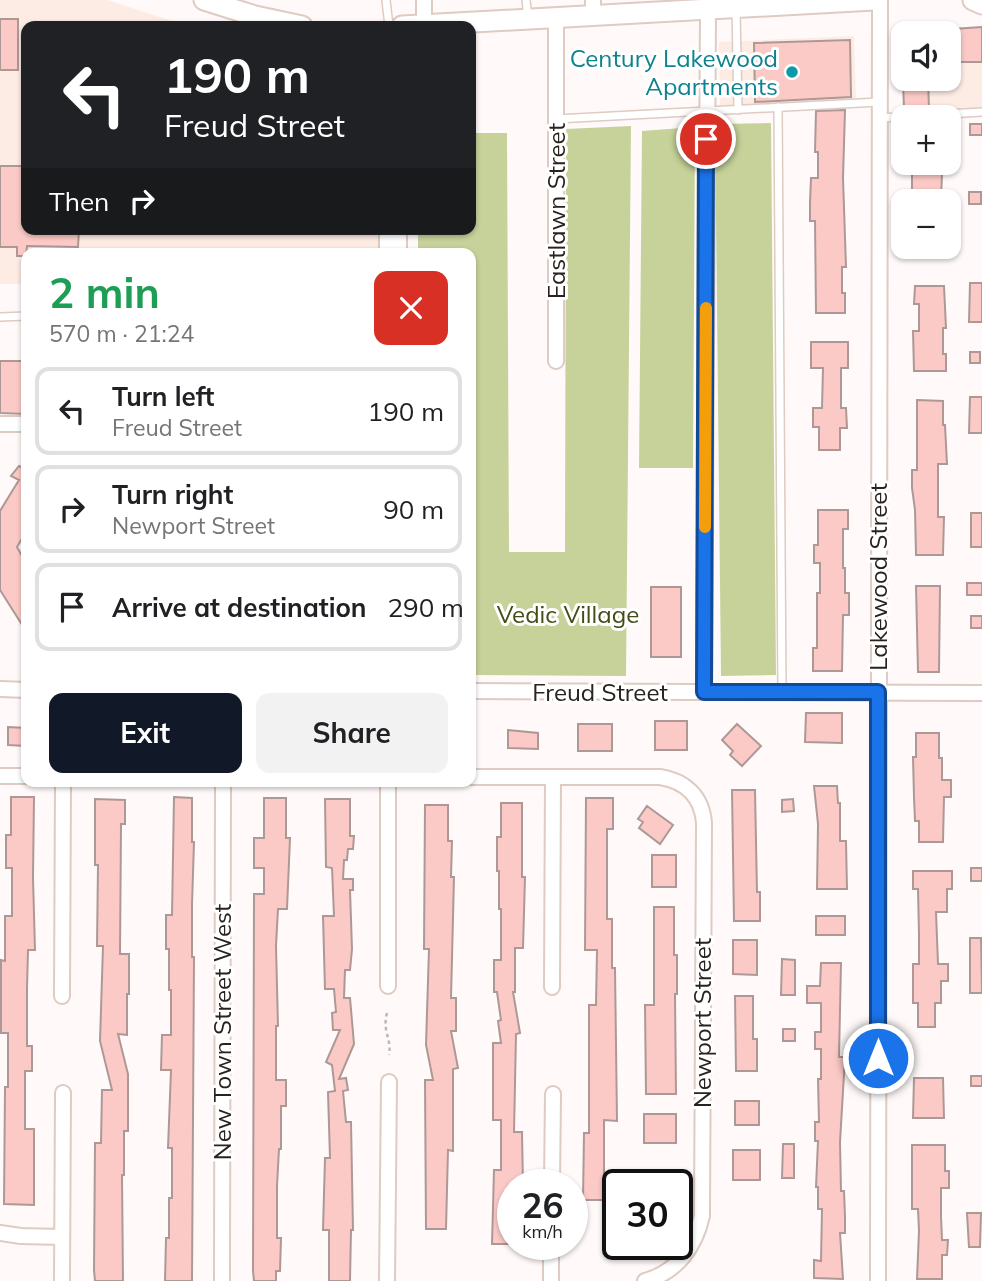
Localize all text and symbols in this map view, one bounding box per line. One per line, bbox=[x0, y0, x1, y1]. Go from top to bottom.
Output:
map controls bbox=[891, 21, 961, 259]
button: sound bbox=[891, 21, 961, 91]
place label: Century Lakewood Apartments bbox=[570, 43, 778, 101]
text: 190 m bbox=[164, 44, 310, 105]
icon: left bbox=[49, 49, 140, 140]
marker: Century Lakewood Apartments bbox=[784, 64, 800, 80]
text: Freud Street bbox=[164, 105, 345, 145]
button: + bbox=[891, 105, 961, 175]
pin bbox=[676, 109, 736, 169]
icon: arrive bbox=[687, 120, 725, 158]
street label: Eastlawn Street bbox=[541, 123, 571, 299]
icon: right bbox=[123, 182, 161, 220]
text: Then bbox=[49, 185, 109, 218]
button: − bbox=[891, 189, 961, 259]
text: 2 min bbox=[49, 266, 160, 319]
button: close bbox=[374, 271, 448, 345]
text: 570 m · 21:24 bbox=[49, 319, 194, 348]
text: Turn left bbox=[112, 380, 214, 413]
icon: left bbox=[53, 392, 91, 430]
text: 190 m bbox=[368, 395, 444, 428]
text: Freud Street bbox=[112, 413, 242, 442]
text: Turn right bbox=[112, 478, 233, 511]
street label: Lakewood Street bbox=[863, 483, 893, 671]
icon: right bbox=[53, 490, 91, 528]
text: 90 m bbox=[383, 493, 444, 526]
text: Newport Street bbox=[112, 511, 275, 540]
icon: arrive bbox=[53, 588, 91, 626]
text: Arrive at destination bbox=[112, 591, 367, 624]
text: 290 m bbox=[388, 591, 464, 624]
park label: Vedic Village bbox=[497, 599, 639, 629]
street label: Freud Street bbox=[532, 677, 668, 707]
button: Exit bbox=[49, 693, 242, 773]
button: Share bbox=[256, 693, 448, 773]
street label: New Town Street West bbox=[207, 904, 237, 1160]
street label: Newport Street bbox=[687, 938, 717, 1108]
position arrow bbox=[841, 1021, 915, 1095]
speed limit sign: 30 bbox=[602, 1169, 693, 1260]
text: 26 bbox=[521, 1183, 564, 1227]
text: km/h bbox=[522, 1220, 563, 1243]

